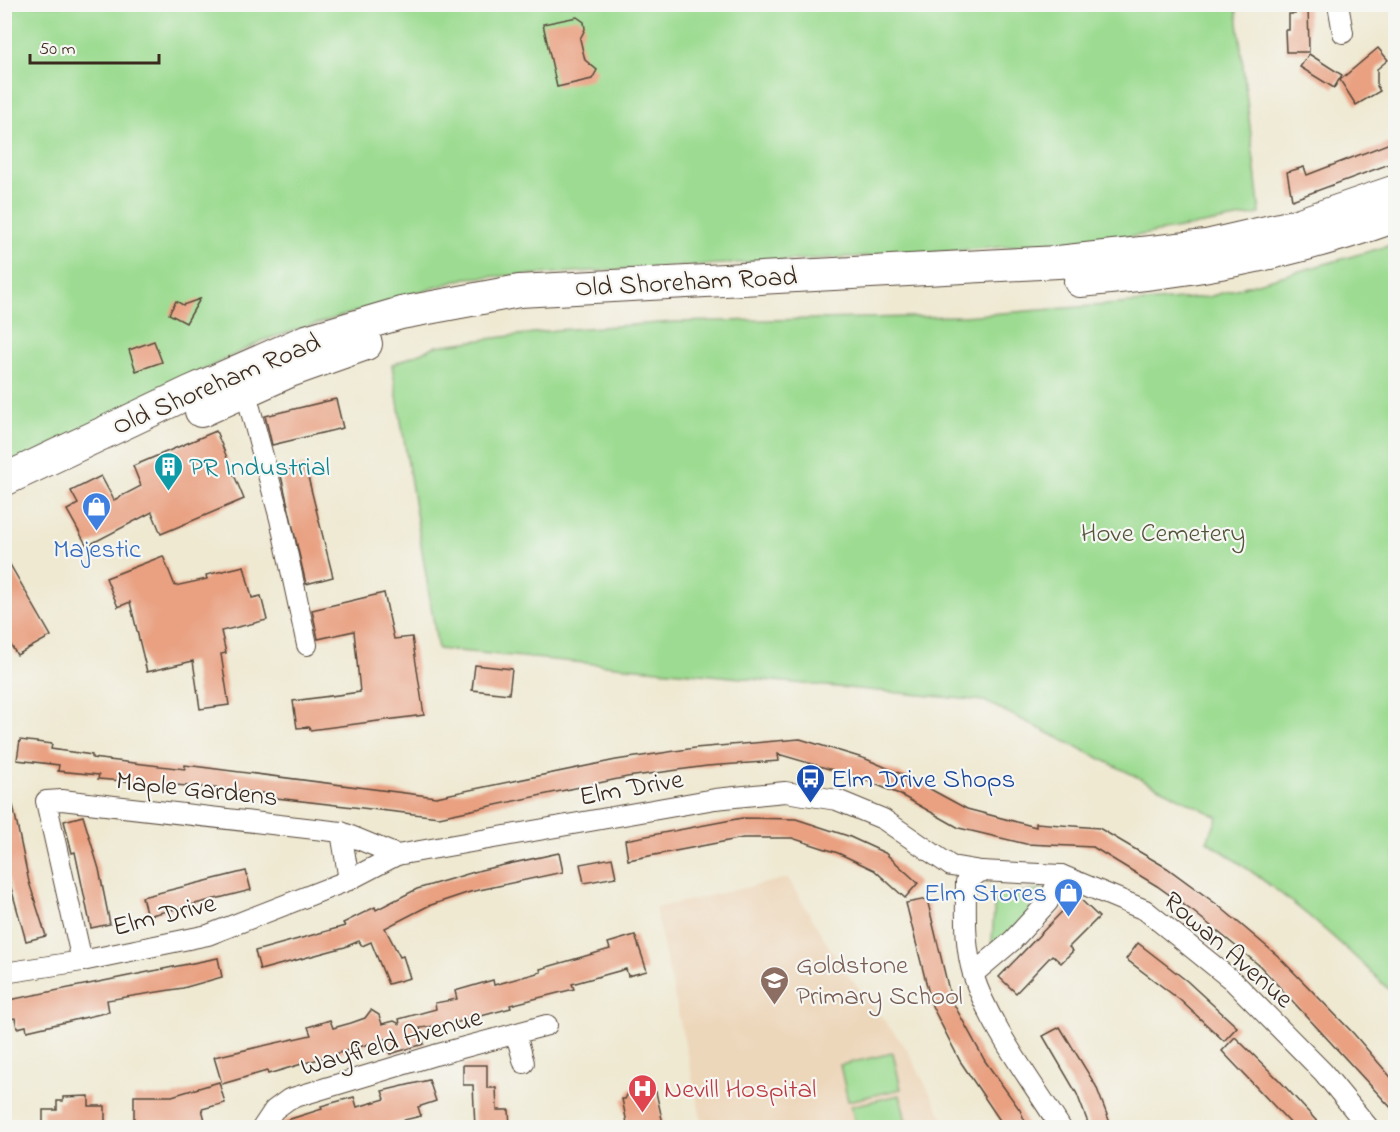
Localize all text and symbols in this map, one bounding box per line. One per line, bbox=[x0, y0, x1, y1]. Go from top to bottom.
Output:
scale bar bbox=[30, 27, 159, 65]
text: 50 m bbox=[39, 37, 76, 63]
street label: Old Shoreham Road bbox=[574, 258, 798, 309]
street label: Old Shoreham Road bbox=[107, 324, 327, 447]
place label: PR Industrial bbox=[189, 449, 330, 488]
building icon: PR Industrial bbox=[152, 450, 184, 492]
shop icon: Majestic bbox=[81, 490, 113, 532]
park label: Hove Cemetery bbox=[1081, 515, 1245, 554]
place label: Majestic bbox=[53, 531, 141, 570]
street label: Elm Drive bbox=[576, 761, 687, 818]
place label: Elm Drive Shops bbox=[831, 761, 1015, 800]
bus stop icon: Elm Drive Shops bbox=[794, 762, 826, 804]
street label: Maple Gardens bbox=[114, 763, 280, 818]
place label: Elm Stores bbox=[924, 875, 1047, 914]
shop icon: Elm Stores bbox=[1052, 876, 1084, 918]
street label: Rowan Avenue bbox=[1153, 883, 1302, 1019]
street label: Elm Drive bbox=[109, 885, 221, 948]
place label: Goldstone Primary School bbox=[796, 947, 963, 1017]
school or university icon: Goldstone Primary School bbox=[759, 964, 791, 1006]
street label: Wayfield Avenue bbox=[296, 999, 488, 1088]
place label: Nevill Hospital bbox=[664, 1071, 817, 1110]
hospital icon: Nevill Hospital bbox=[627, 1072, 659, 1114]

